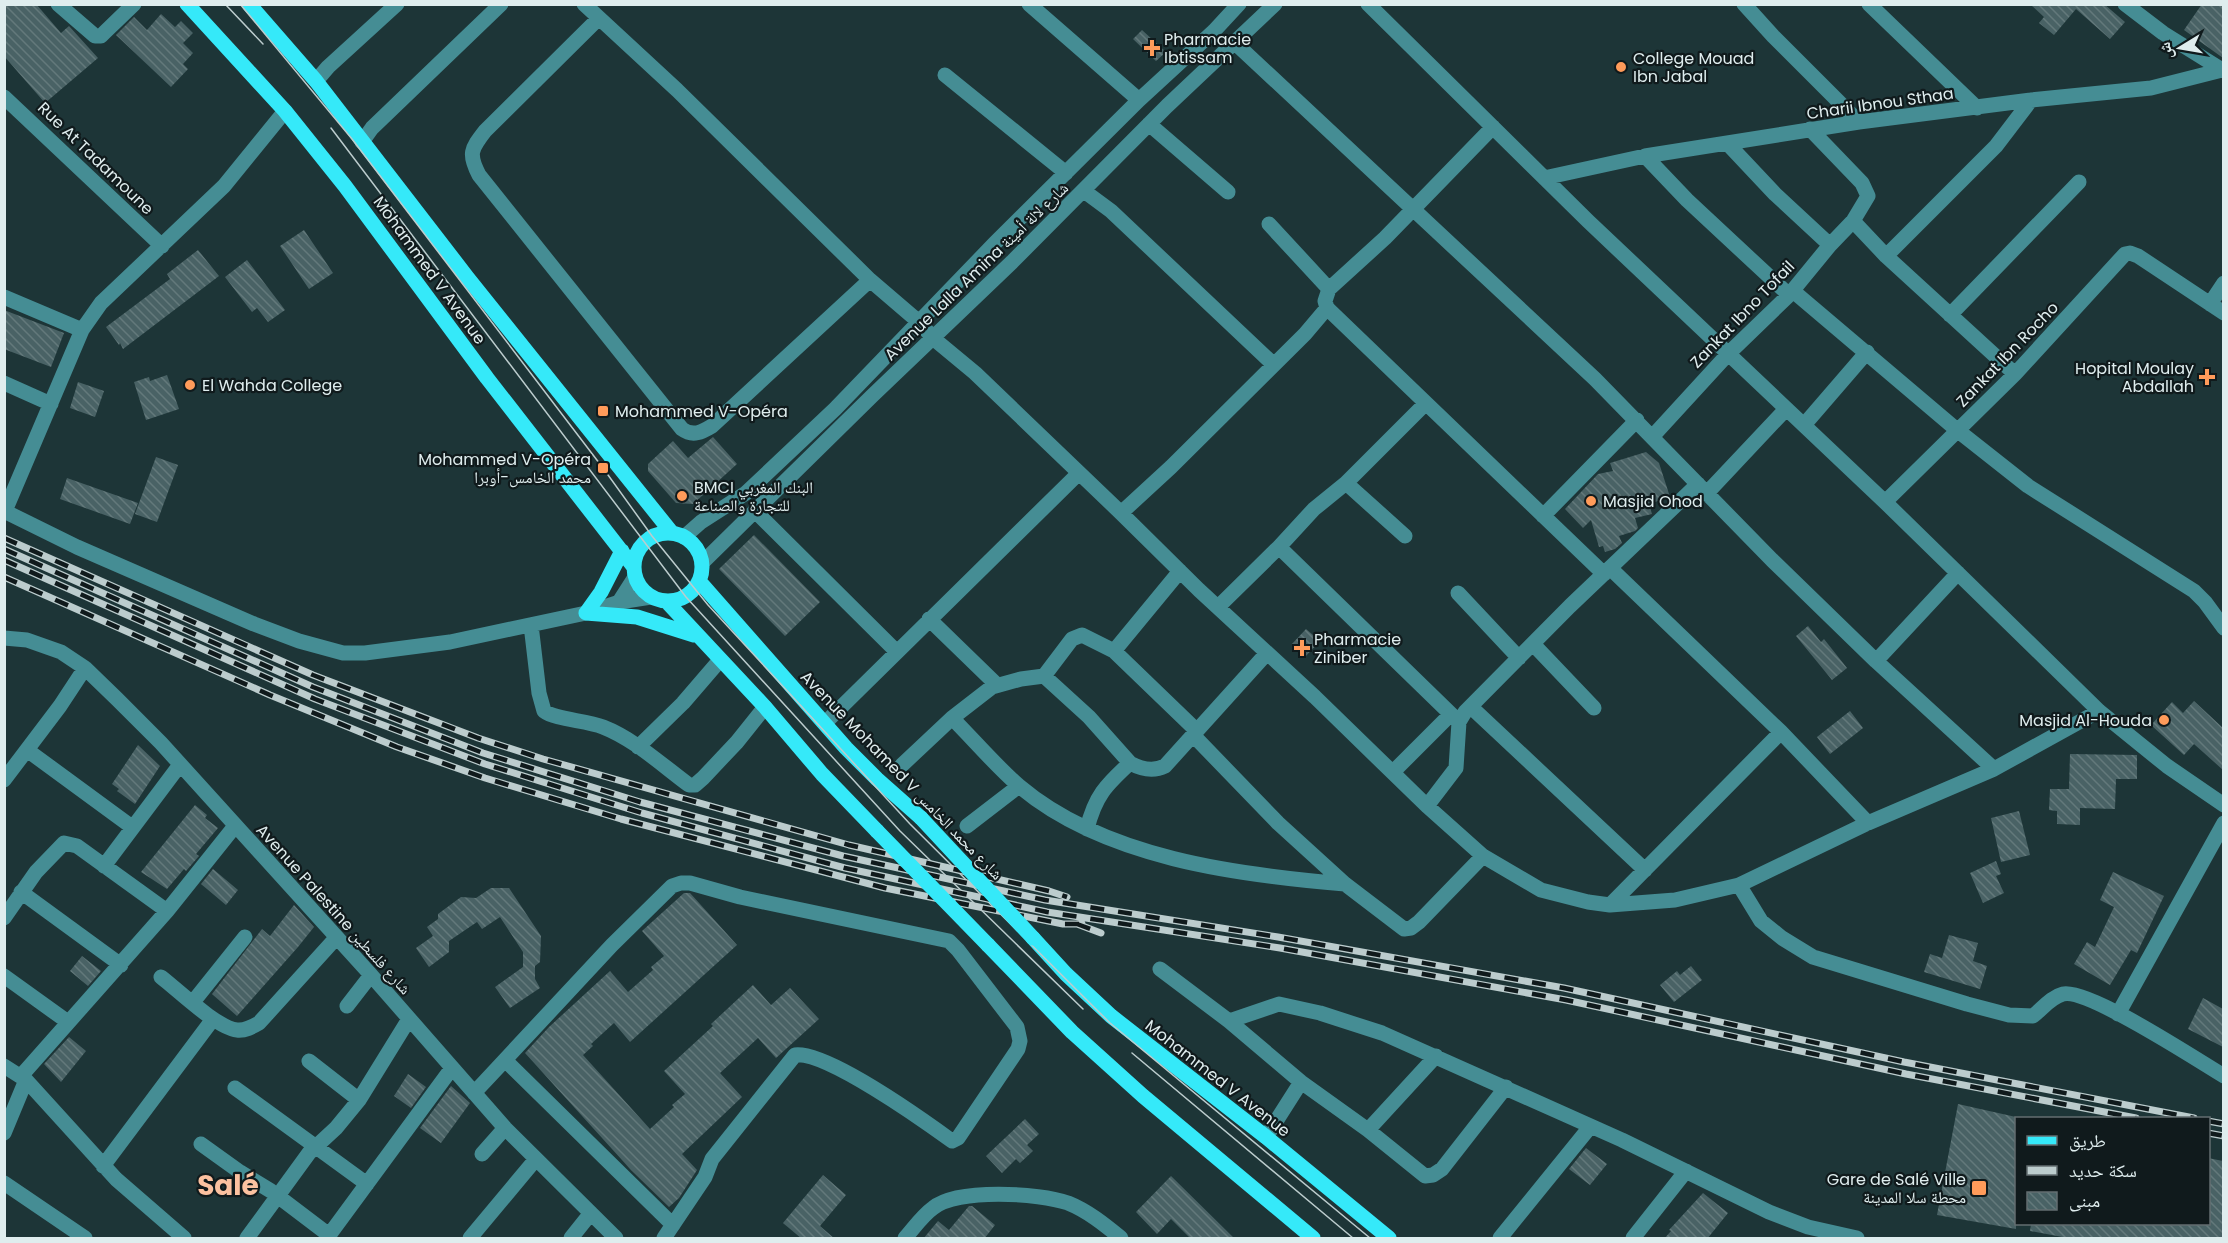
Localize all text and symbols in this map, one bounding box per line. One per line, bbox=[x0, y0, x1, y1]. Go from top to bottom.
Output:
north arrow bbox=[2150, 18, 2210, 78]
place label: Pharmacie Ibtissam bbox=[1164, 28, 1251, 69]
text: ش bbox=[2153, 40, 2179, 61]
marker: Pharmacie Ibtissam bbox=[1145, 41, 1159, 55]
place label: College Mouad Ibn Jabal bbox=[1633, 47, 1754, 88]
marker: College Mouad Ibn Jabal bbox=[1614, 60, 1628, 74]
street label: Charii Ibnou Sthaa bbox=[1805, 82, 1955, 125]
street label: Rue At Tadamoune bbox=[33, 97, 159, 220]
street label: Avenue Lalla Amina شارع لالة أمينة bbox=[879, 177, 1074, 366]
street label: Mohammed V Avenue bbox=[368, 191, 491, 349]
street label: Zankat Ibno Tofail bbox=[1685, 256, 1800, 373]
street label: Zankat Ibn Rocho bbox=[1951, 297, 2064, 412]
place label: Hopital Moulay Abdallah bbox=[2075, 357, 2194, 398]
marker: Hopital Moulay Abdallah bbox=[2198, 368, 2216, 386]
place label: El Wahda College bbox=[202, 374, 342, 397]
marker: El Wahda College bbox=[183, 378, 197, 392]
place label: Mohammed V-Opéra bbox=[615, 400, 788, 423]
marker: Mohammed V-Opéra bbox=[596, 404, 610, 418]
place label: Mohammed V-Opéra محمد الخامس-أوبرا bbox=[418, 448, 591, 489]
marker: Mohammed V-Opéra محمد الخامس-أوبرا bbox=[596, 461, 610, 475]
place label: BMCI البنك المغربي للتجارة والصناعة bbox=[694, 476, 813, 517]
marker: BMCI البنك المغربي للتجارة والصناعة bbox=[675, 489, 689, 503]
place label: Masjid Ohod bbox=[1603, 490, 1703, 513]
marker: Masjid Ohod bbox=[1584, 494, 1598, 508]
place label: Pharmacie Ziniber bbox=[1314, 628, 1401, 669]
marker: Pharmacie Ziniber bbox=[1295, 641, 1309, 655]
street label: Avenue Mohamed V شارع محمد الخامس bbox=[795, 666, 1008, 885]
place label: Masjid Al-Houda bbox=[2019, 709, 2152, 732]
marker: Masjid Al-Houda bbox=[2157, 713, 2171, 727]
street label: Avenue Palestine شارع فلسطين bbox=[251, 819, 416, 1000]
street label: Mohammed V Avenue bbox=[1140, 1014, 1295, 1142]
legend bbox=[2015, 1117, 2210, 1225]
text: طريق bbox=[2069, 1128, 2106, 1153]
text: سكة حديد bbox=[2069, 1158, 2137, 1183]
district label: Salé bbox=[197, 1166, 259, 1205]
place label: Gare de Salé Ville محطة سلا المدينة bbox=[1827, 1168, 1966, 1209]
marker: Gare de Salé Ville محطة سلا المدينة bbox=[1970, 1179, 1988, 1197]
text: مبنى bbox=[2069, 1188, 2100, 1213]

